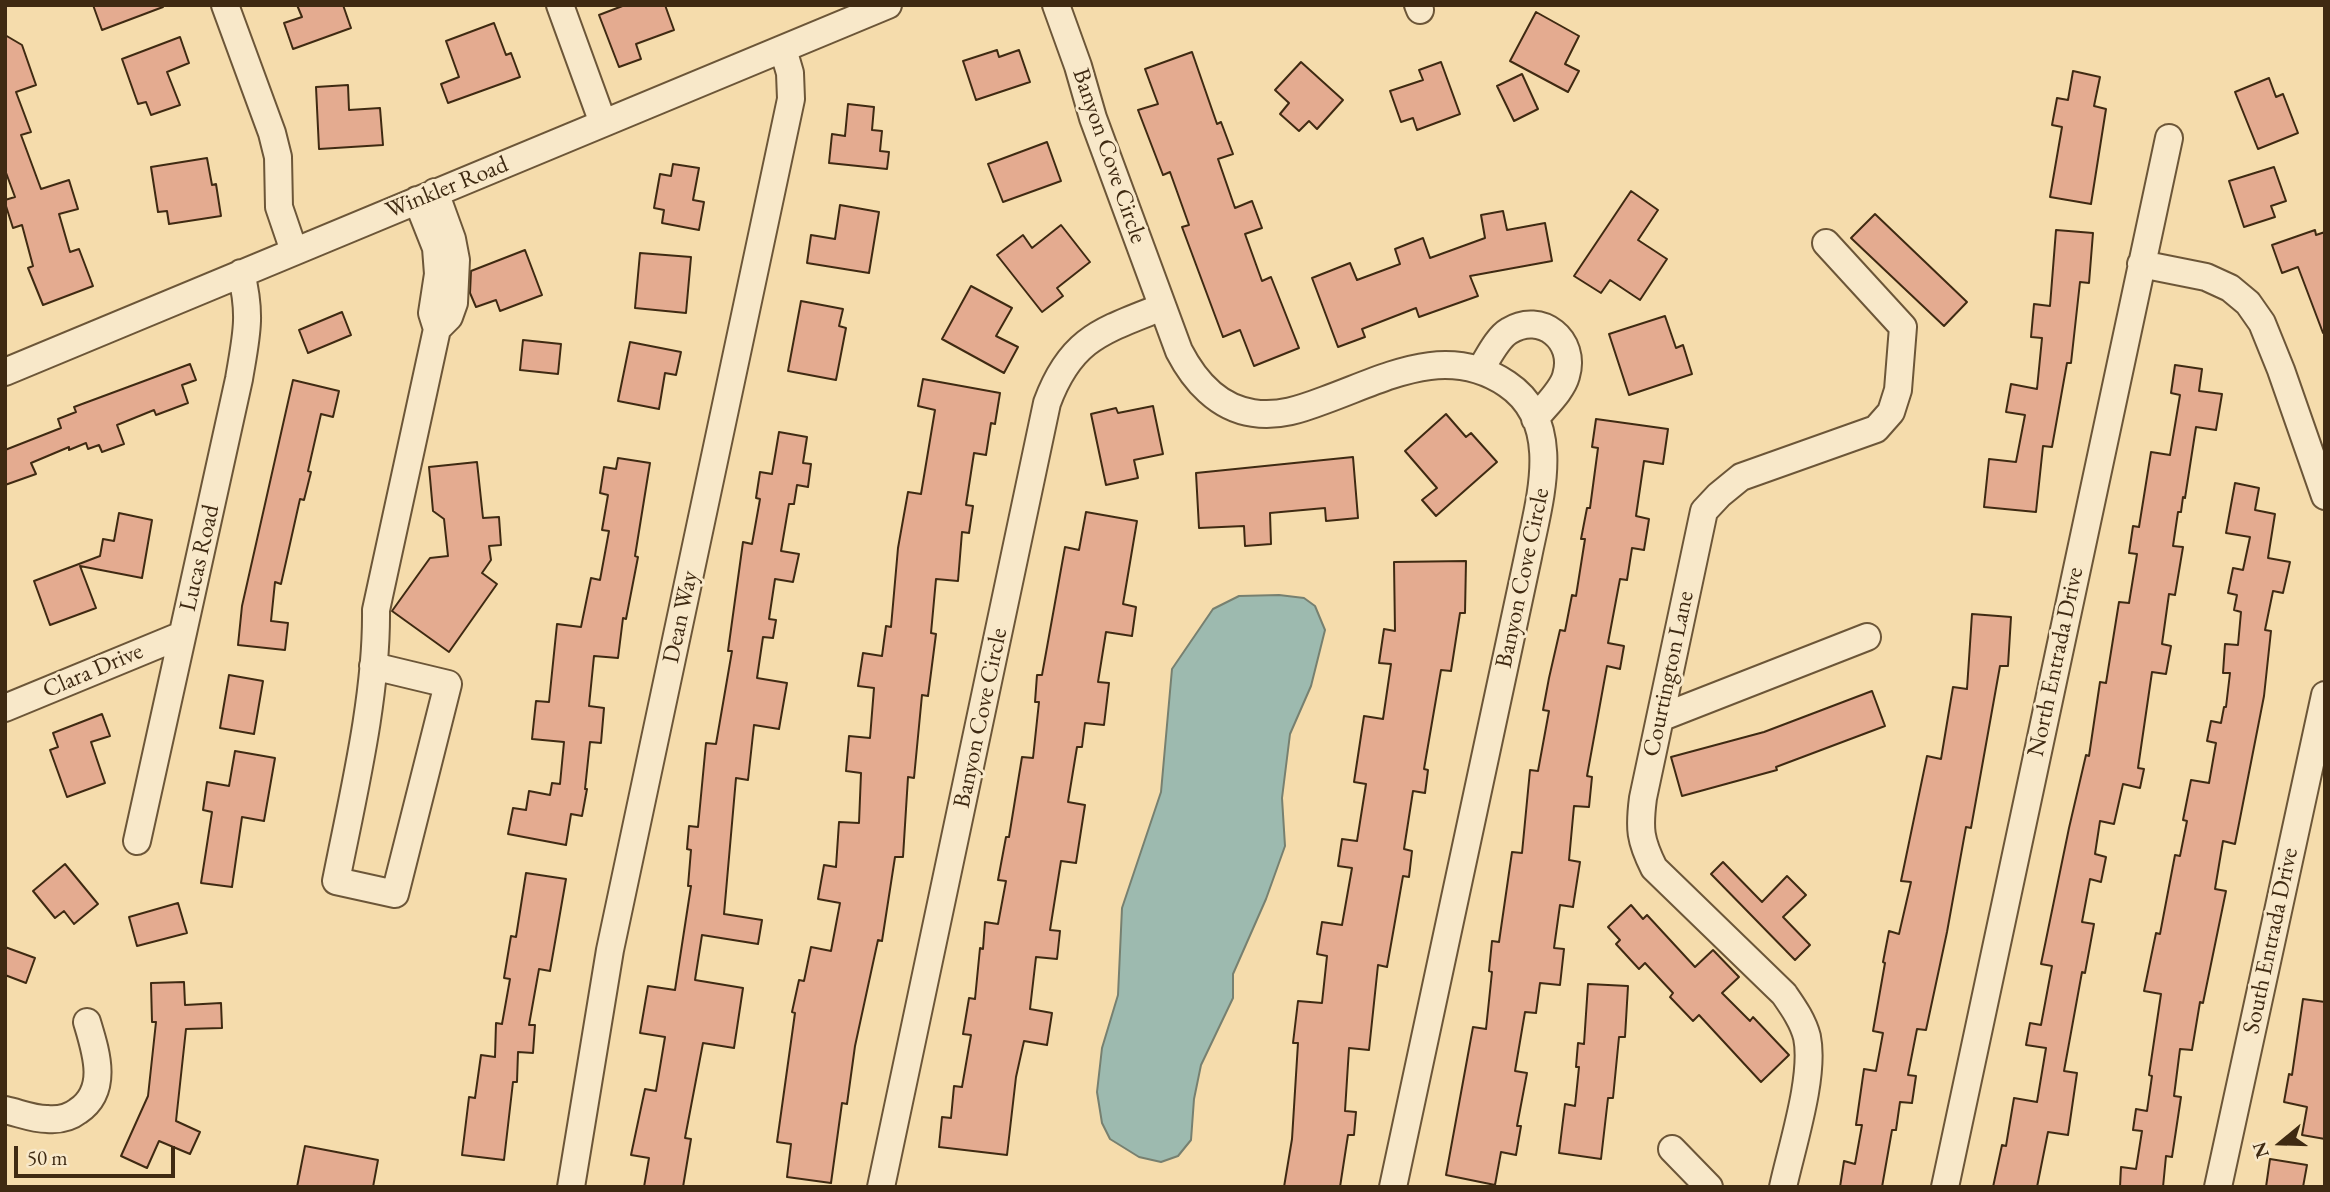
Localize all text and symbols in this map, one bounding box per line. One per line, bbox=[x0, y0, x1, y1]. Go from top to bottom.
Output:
street label: Banyon Cove Circle bbox=[1066, 65, 1152, 247]
street label: Winkler Road bbox=[382, 150, 512, 226]
street label: Banyon Cove Circle bbox=[1490, 485, 1556, 671]
street label: Lucas Road bbox=[174, 502, 226, 614]
street label: North Entrada Drive bbox=[2022, 565, 2090, 759]
street label: Dean Way bbox=[657, 568, 705, 666]
street label: Courtington Lane bbox=[1637, 589, 1701, 759]
street label: Banyon Cove Circle bbox=[948, 625, 1014, 811]
street label: Clara Drive bbox=[39, 637, 147, 705]
street label: South Entrada Drive bbox=[2237, 845, 2305, 1037]
north arrow bbox=[2246, 1108, 2316, 1178]
scale bar bbox=[18, 1132, 178, 1176]
text: N bbox=[2246, 1139, 2275, 1161]
text: 50 m bbox=[27, 1144, 68, 1171]

